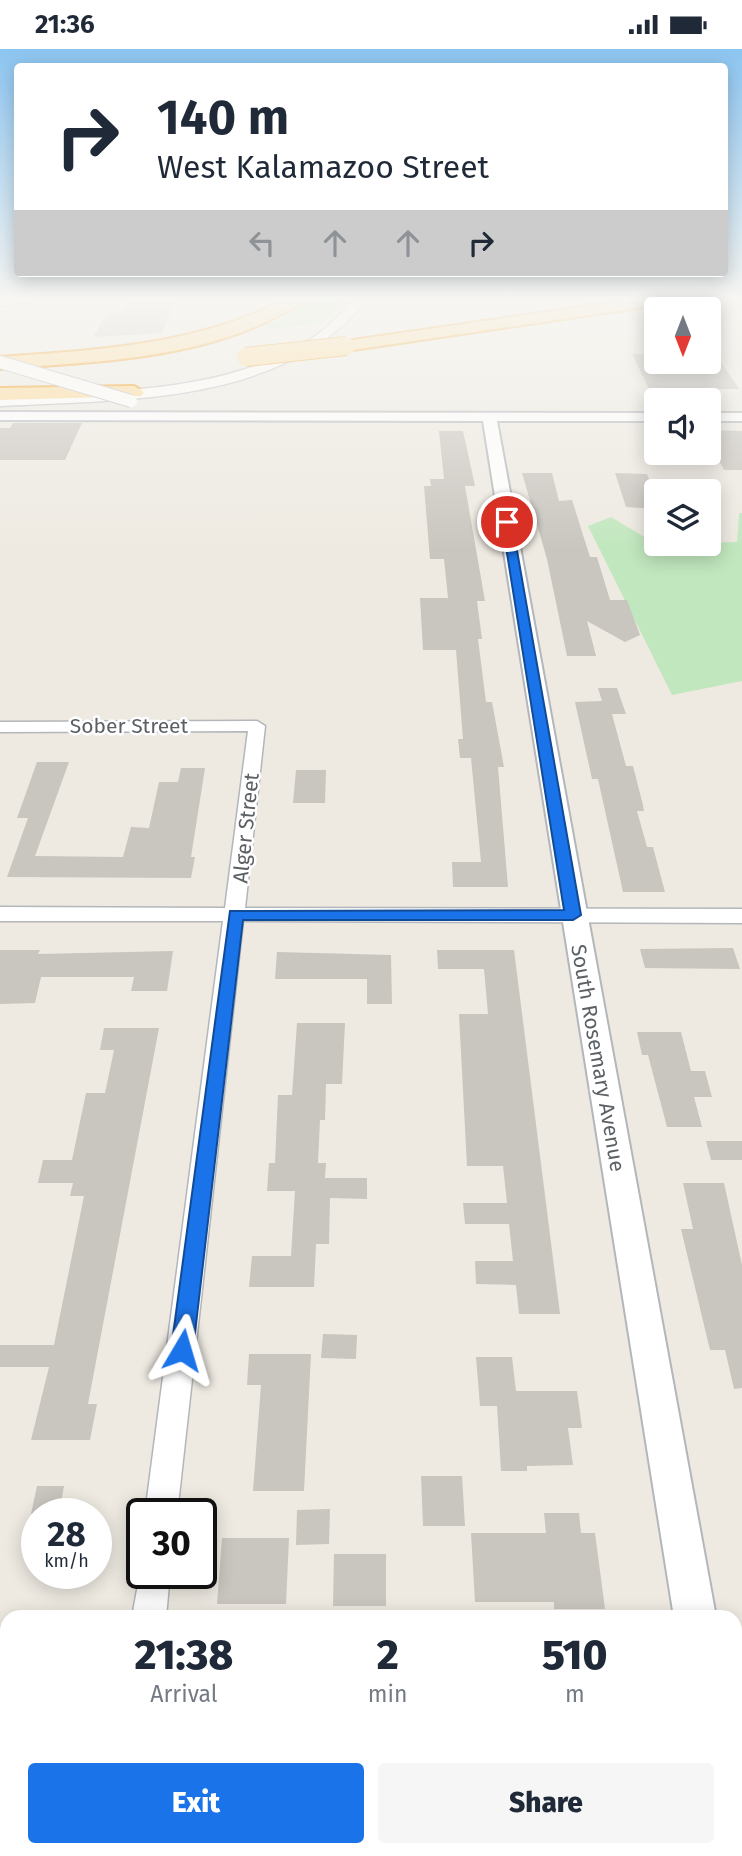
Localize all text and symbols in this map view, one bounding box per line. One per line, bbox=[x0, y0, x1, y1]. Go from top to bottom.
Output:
text: 21:36 bbox=[35, 9, 95, 40]
text: 140 m bbox=[157, 88, 289, 147]
icon: right bbox=[42, 91, 133, 182]
text: West Kalamazoo Street bbox=[157, 148, 489, 186]
icon: left bbox=[243, 224, 281, 262]
icon: ahead bbox=[316, 224, 354, 262]
icon: ahead bbox=[389, 224, 427, 262]
icon: right bbox=[462, 224, 500, 262]
north arrow bbox=[644, 297, 721, 375]
map controls bbox=[644, 297, 721, 556]
button: sound bbox=[644, 388, 721, 465]
button: layers bbox=[644, 479, 721, 556]
pin bbox=[477, 492, 537, 552]
icon: arrive bbox=[488, 503, 526, 541]
street label: Sober Street bbox=[70, 713, 189, 739]
street label: Alger Street bbox=[227, 771, 265, 884]
street label: South Rosemary Avenue bbox=[565, 942, 631, 1174]
position arrow bbox=[145, 1313, 219, 1387]
speed limit sign: 30 bbox=[126, 1498, 217, 1589]
text: 28 bbox=[47, 1513, 86, 1555]
text: km/h bbox=[44, 1550, 89, 1572]
text: 21:38 bbox=[135, 1630, 233, 1680]
text: 2 bbox=[377, 1630, 399, 1680]
text: 510 bbox=[542, 1630, 607, 1680]
text: Arrival bbox=[150, 1680, 218, 1708]
text: min bbox=[368, 1680, 408, 1708]
text: m bbox=[565, 1680, 585, 1708]
button: Exit bbox=[28, 1763, 364, 1843]
button: Share bbox=[378, 1763, 714, 1843]

